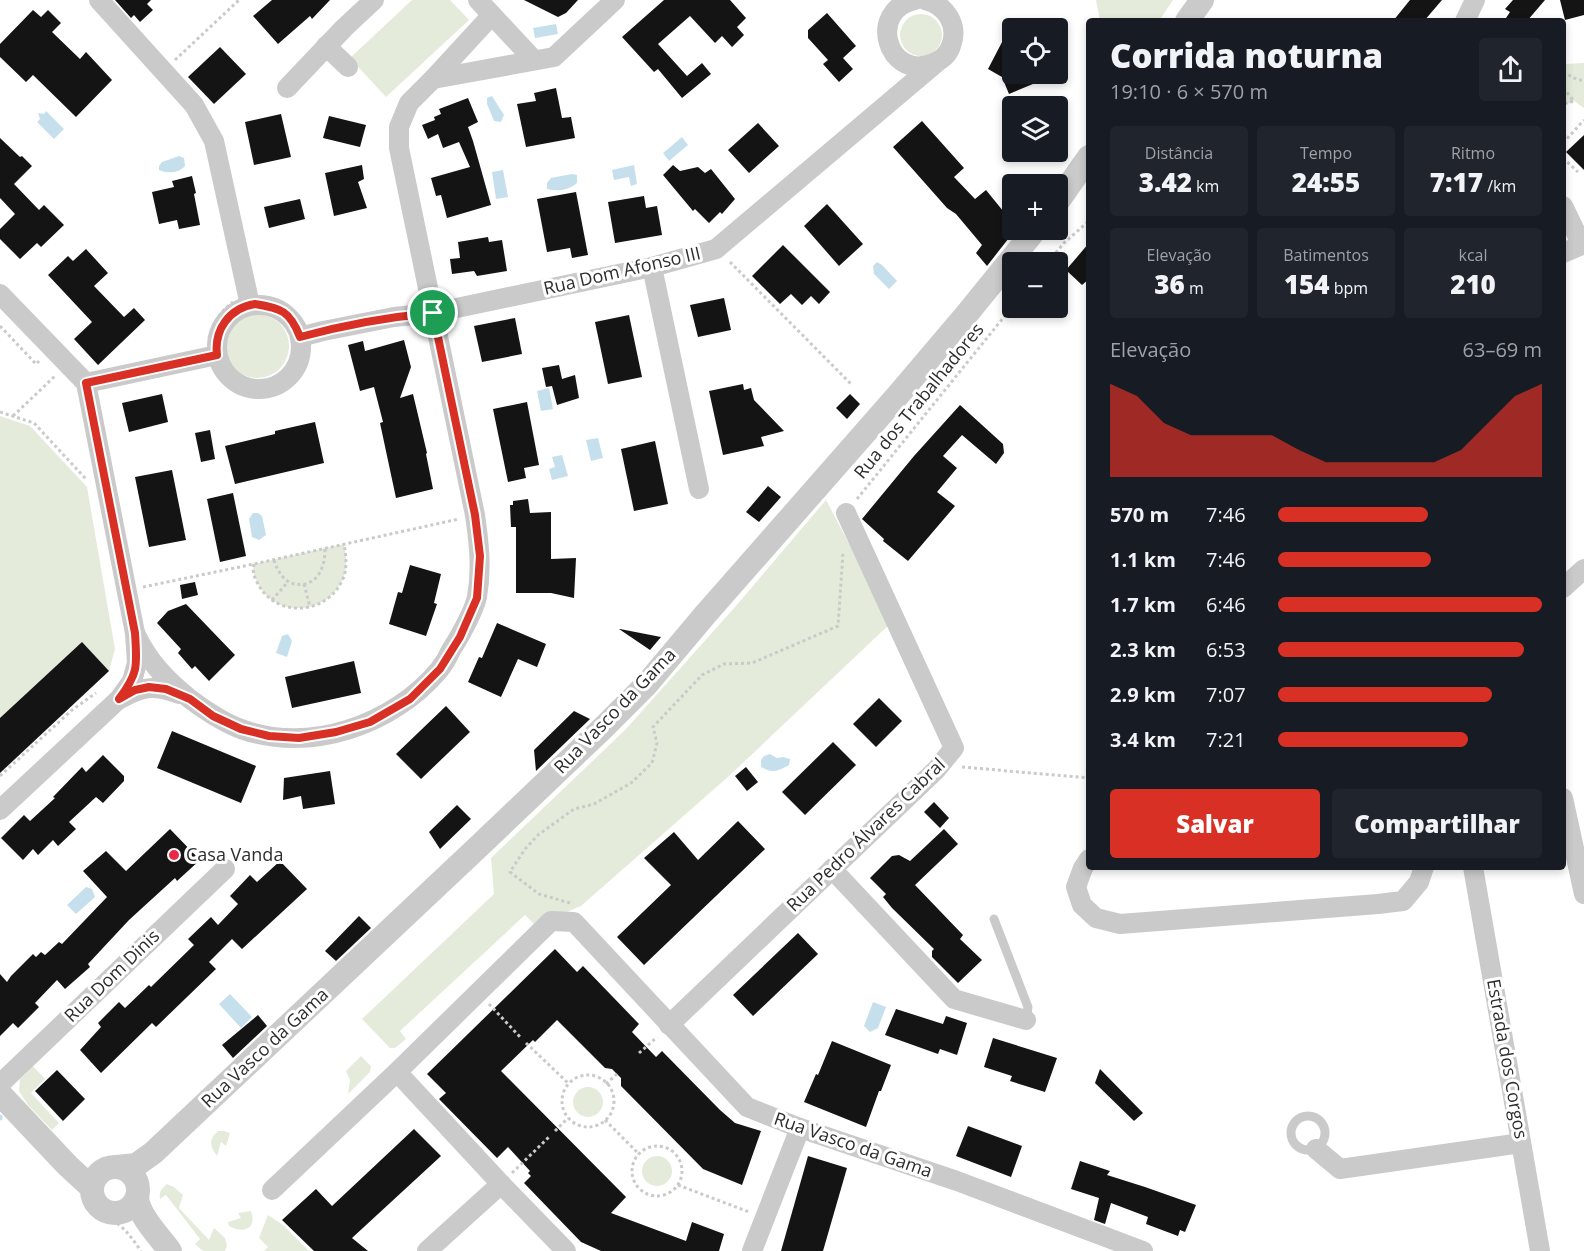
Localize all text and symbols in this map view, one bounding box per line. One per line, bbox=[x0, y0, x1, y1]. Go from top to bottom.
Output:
map controls bbox=[1002, 18, 1068, 318]
button: locate bbox=[1002, 18, 1068, 84]
text: Corrida noturna bbox=[1110, 33, 1383, 78]
button: share bbox=[1479, 38, 1542, 101]
text: 19:10 · 6 × 570 m bbox=[1110, 78, 1268, 105]
button: layers bbox=[1002, 96, 1068, 162]
text: Distância bbox=[1145, 142, 1213, 164]
text: Tempo bbox=[1300, 142, 1352, 164]
text: Ritmo bbox=[1451, 142, 1495, 164]
text: 3.42 bbox=[1139, 164, 1192, 200]
text: 24:55 bbox=[1292, 164, 1360, 200]
text: 7:17 bbox=[1430, 164, 1483, 200]
button: + bbox=[1002, 174, 1068, 240]
text: km bbox=[1192, 175, 1219, 197]
text: /km bbox=[1483, 175, 1516, 197]
street label: Rua Dom Afonso III bbox=[541, 240, 703, 300]
text: Elevação bbox=[1147, 244, 1211, 266]
text: Batimentos bbox=[1283, 244, 1369, 266]
text: kcal bbox=[1459, 244, 1488, 266]
button: − bbox=[1002, 252, 1068, 318]
text: 36 bbox=[1154, 266, 1185, 302]
text: 154 bbox=[1284, 266, 1330, 302]
text: 210 bbox=[1450, 266, 1496, 302]
text: m bbox=[1185, 277, 1204, 299]
text: bpm bbox=[1330, 277, 1368, 299]
pin bbox=[407, 287, 458, 338]
icon: arrive bbox=[416, 296, 449, 329]
street label: Rua dos Trabalhadores bbox=[848, 318, 988, 483]
text: Elevação bbox=[1110, 336, 1191, 363]
text: 63–69 m bbox=[1463, 336, 1542, 363]
text: 570 m bbox=[1110, 501, 1169, 528]
text: 7:46 bbox=[1206, 501, 1246, 528]
text: 1.1 km bbox=[1110, 546, 1176, 573]
text: 7:46 bbox=[1206, 546, 1246, 573]
text: 1.7 km bbox=[1110, 591, 1176, 618]
text: 6:46 bbox=[1206, 591, 1246, 618]
text: 2.3 km bbox=[1110, 636, 1176, 663]
text: 6:53 bbox=[1206, 636, 1246, 663]
street label: Rua Vasco da Gama bbox=[548, 642, 680, 778]
text: 2.9 km bbox=[1110, 681, 1176, 708]
text: 7:07 bbox=[1206, 681, 1246, 708]
text: 3.4 km bbox=[1110, 726, 1176, 753]
text: 7:21 bbox=[1206, 726, 1246, 753]
street label: Rua Pedro Álvares Cabral bbox=[781, 752, 950, 916]
button: Salvar bbox=[1110, 789, 1320, 858]
button: Compartilhar bbox=[1332, 789, 1542, 858]
place label: Casa Vanda bbox=[186, 842, 283, 866]
marker: Casa Vanda bbox=[167, 848, 181, 862]
street label: Rua Dom Dinis bbox=[58, 924, 164, 1027]
street label: Estrada dos Corgos bbox=[1482, 977, 1534, 1141]
street label: Rua Vasco da Gama bbox=[196, 982, 333, 1113]
street label: Rua Vasco da Gama bbox=[771, 1106, 936, 1182]

